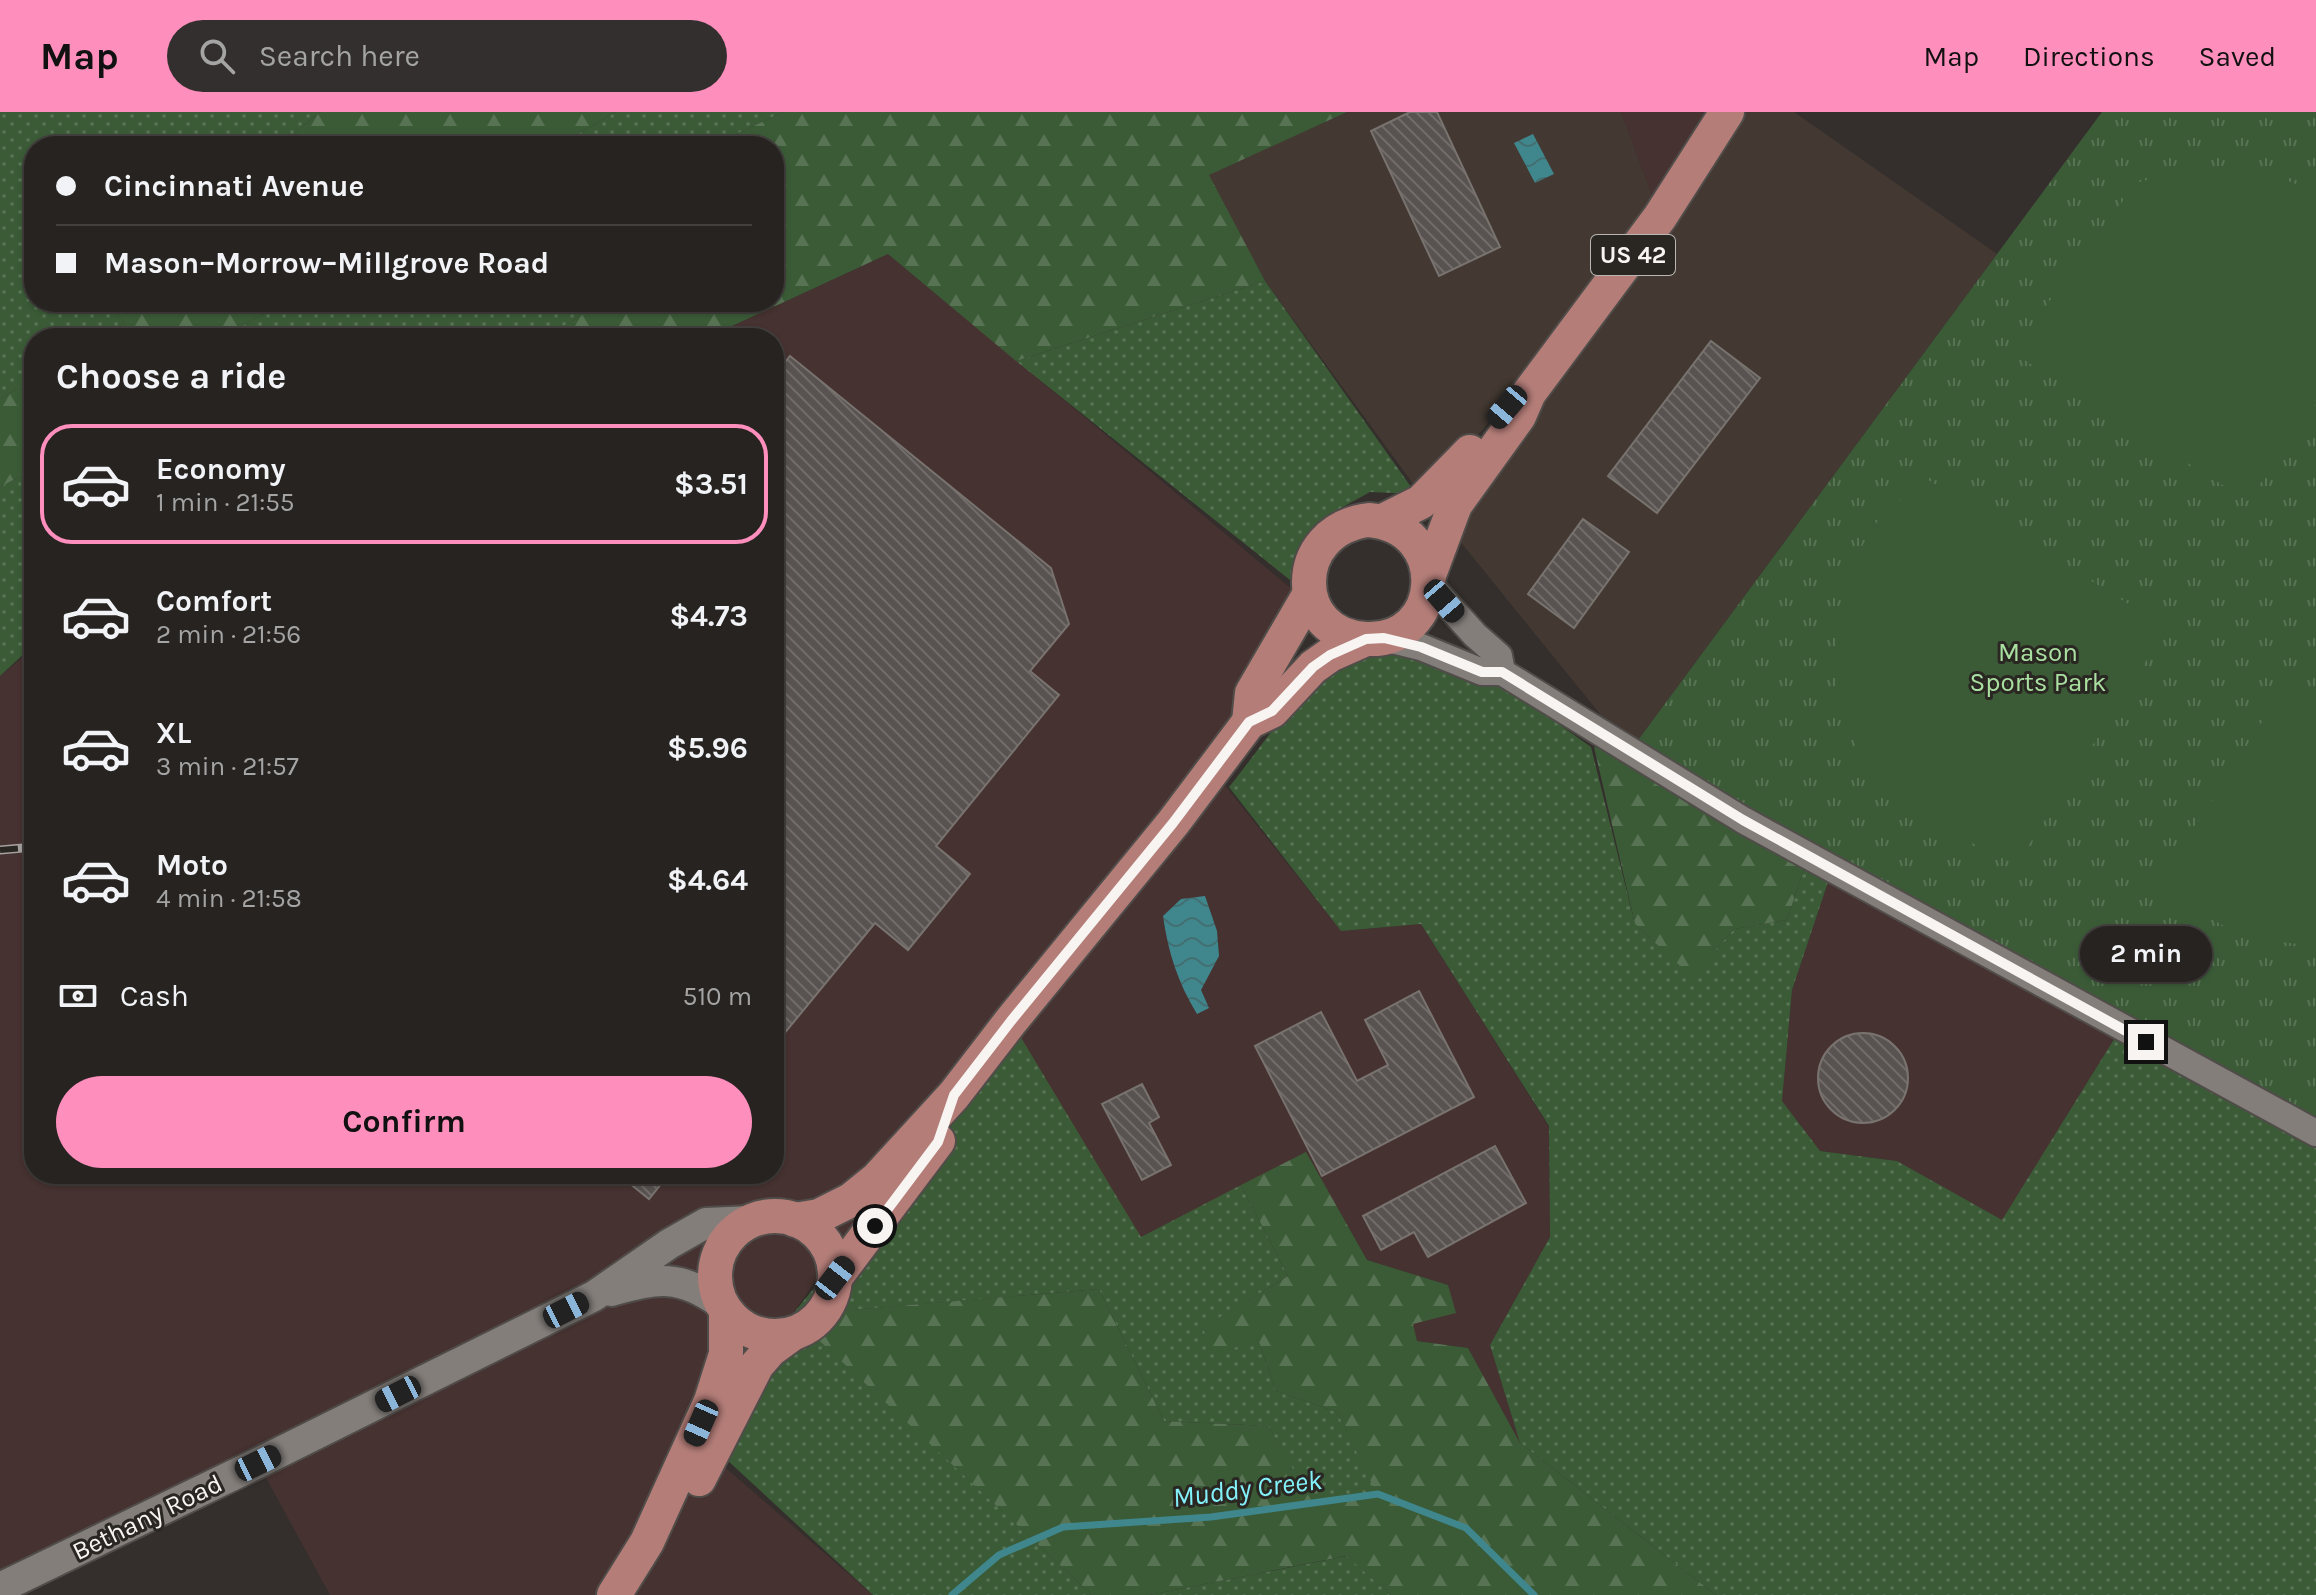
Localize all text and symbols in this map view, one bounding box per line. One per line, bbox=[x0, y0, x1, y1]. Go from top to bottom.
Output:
search box bbox=[167, 20, 727, 92]
text: Map bbox=[40, 34, 119, 79]
icon: search bbox=[195, 34, 239, 78]
text: Search here bbox=[259, 38, 420, 74]
text: Map bbox=[1924, 40, 1979, 73]
text: Directions bbox=[2023, 40, 2155, 73]
text: Saved bbox=[2199, 40, 2276, 73]
text: Cincinnati Avenue bbox=[104, 168, 365, 204]
road number: US 42 bbox=[1591, 235, 1675, 275]
text: Mason–Morrow–Millgrove Road bbox=[104, 245, 549, 281]
text: Choose a ride bbox=[56, 355, 286, 397]
car bbox=[1482, 381, 1532, 433]
icon: car bbox=[60, 448, 132, 520]
text: Economy bbox=[156, 451, 286, 487]
text: $3.51 bbox=[674, 466, 748, 502]
text: 1 min · 21:55 bbox=[156, 487, 295, 518]
car bbox=[1419, 575, 1469, 627]
icon: car bbox=[60, 580, 132, 652]
text: Comfort bbox=[156, 583, 272, 619]
text: $4.73 bbox=[669, 598, 748, 634]
text: 2 min · 21:56 bbox=[156, 619, 301, 650]
park label: Mason Sports Park bbox=[1970, 637, 2106, 698]
icon: car bbox=[60, 712, 132, 784]
text: XL bbox=[156, 715, 191, 751]
text: $5.96 bbox=[667, 730, 748, 766]
text: 3 min · 21:57 bbox=[156, 751, 299, 782]
icon: car bbox=[60, 844, 132, 916]
text: Moto bbox=[156, 847, 228, 883]
text: $4.64 bbox=[667, 862, 748, 898]
text: 4 min · 21:58 bbox=[156, 883, 302, 914]
callout: 2 min bbox=[2080, 926, 2212, 982]
text: 2 min bbox=[2110, 938, 2182, 969]
icon: cash bbox=[56, 974, 100, 1018]
text: Cash bbox=[120, 978, 189, 1014]
text: 510 m bbox=[683, 981, 752, 1012]
route end bbox=[2128, 1024, 2164, 1060]
button: Confirm bbox=[56, 1076, 752, 1168]
route start bbox=[857, 1208, 893, 1244]
car bbox=[811, 1252, 859, 1304]
car bbox=[539, 1288, 593, 1332]
car bbox=[371, 1372, 425, 1416]
car bbox=[680, 1396, 722, 1450]
car bbox=[231, 1442, 285, 1484]
water label: Muddy Creek bbox=[1171, 1463, 1324, 1514]
street label: Bethany Road bbox=[67, 1468, 227, 1567]

